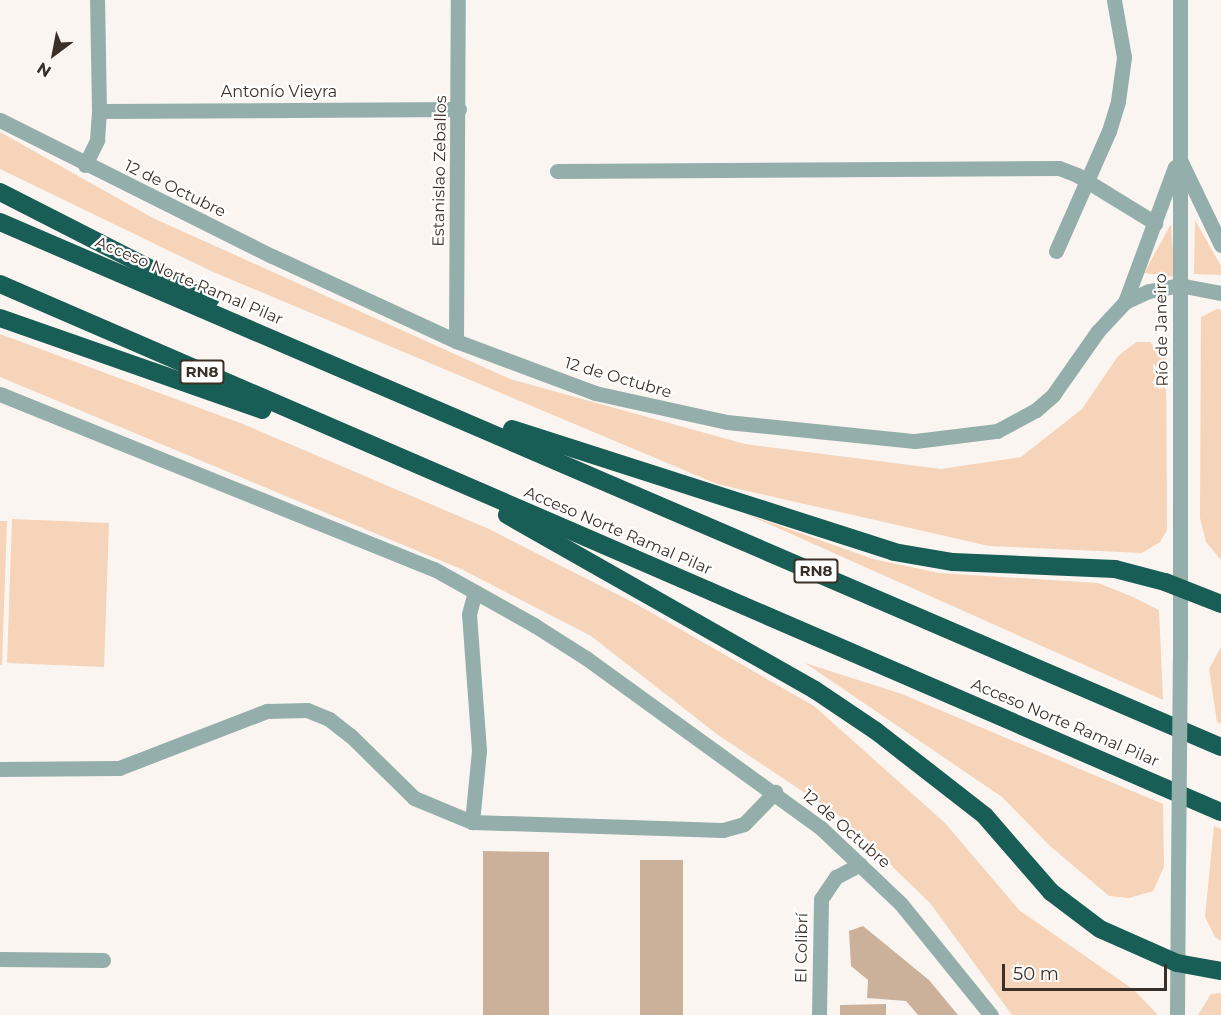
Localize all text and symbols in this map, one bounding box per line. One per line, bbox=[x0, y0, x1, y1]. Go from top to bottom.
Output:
north arrow bbox=[24, 24, 84, 84]
text: N bbox=[34, 58, 55, 81]
street label: Antonío Vieyra bbox=[221, 82, 337, 102]
street label: Estanislao Zeballos bbox=[429, 95, 451, 247]
street label: 12 de Octubre bbox=[121, 156, 229, 222]
street label: Acceso Norte Ramal Pilar bbox=[92, 233, 286, 329]
street label: Río de Janeiro bbox=[1151, 273, 1173, 387]
street label: 12 de Octubre bbox=[562, 354, 674, 402]
road number: RN8 bbox=[178, 360, 226, 384]
street label: Acceso Norte Ramal Pilar bbox=[521, 483, 715, 579]
road number: RN8 bbox=[792, 559, 840, 583]
street label: Acceso Norte Ramal Pilar bbox=[968, 675, 1162, 771]
street label: 12 de Octubre bbox=[798, 786, 894, 872]
street label: El Colibrí bbox=[792, 913, 812, 983]
scale bar bbox=[1005, 952, 1170, 990]
text: 50 m bbox=[1013, 963, 1059, 985]

